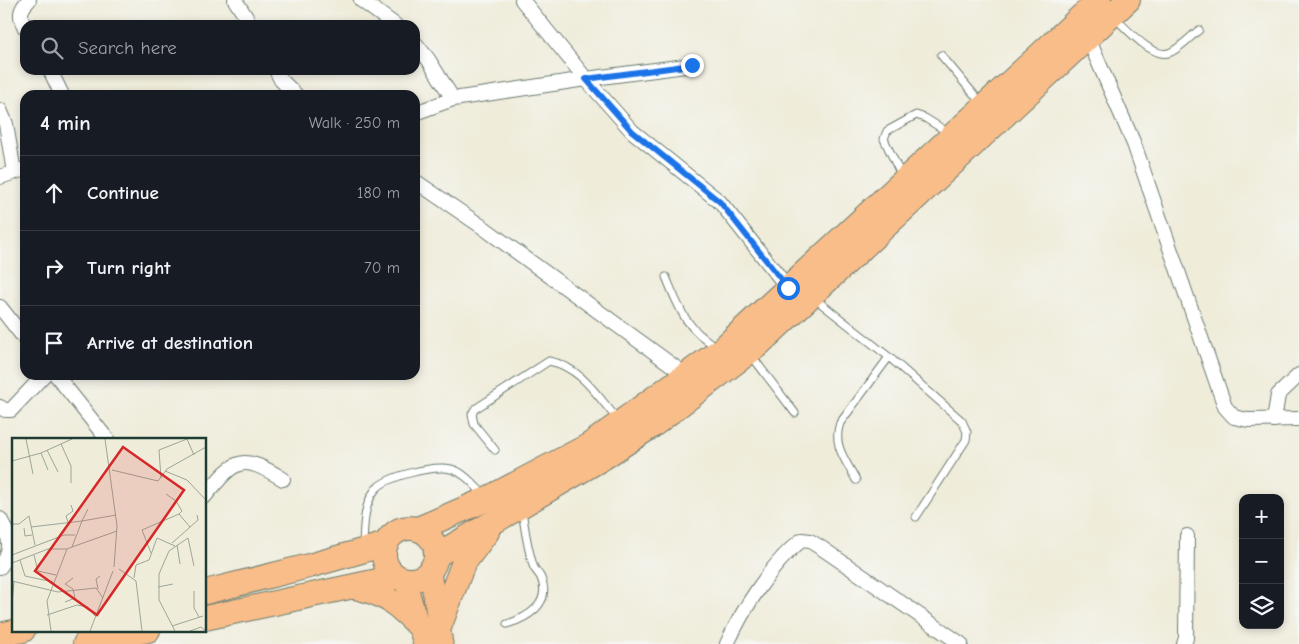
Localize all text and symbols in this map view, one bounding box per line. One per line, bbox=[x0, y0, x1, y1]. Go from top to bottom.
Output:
search box bbox=[20, 20, 420, 75]
icon: search bbox=[38, 34, 66, 62]
text: Search here bbox=[78, 37, 177, 59]
route end bbox=[681, 54, 704, 77]
text: 4 min bbox=[40, 111, 91, 135]
text: Walk · 250 m bbox=[309, 114, 400, 132]
icon: ahead bbox=[40, 179, 68, 207]
text: Continue bbox=[87, 182, 159, 204]
text: 180 m bbox=[357, 184, 400, 202]
icon: right bbox=[40, 254, 68, 282]
text: Turn right bbox=[87, 257, 171, 279]
text: 70 m bbox=[364, 259, 400, 277]
route start bbox=[777, 277, 800, 300]
icon: arrive bbox=[40, 329, 68, 357]
text: Arrive at destination bbox=[87, 332, 253, 354]
inset map bbox=[12, 438, 206, 632]
map controls bbox=[1239, 494, 1284, 629]
button: + bbox=[1239, 494, 1284, 539]
button: − bbox=[1239, 539, 1284, 584]
button: layers bbox=[1239, 584, 1284, 629]

